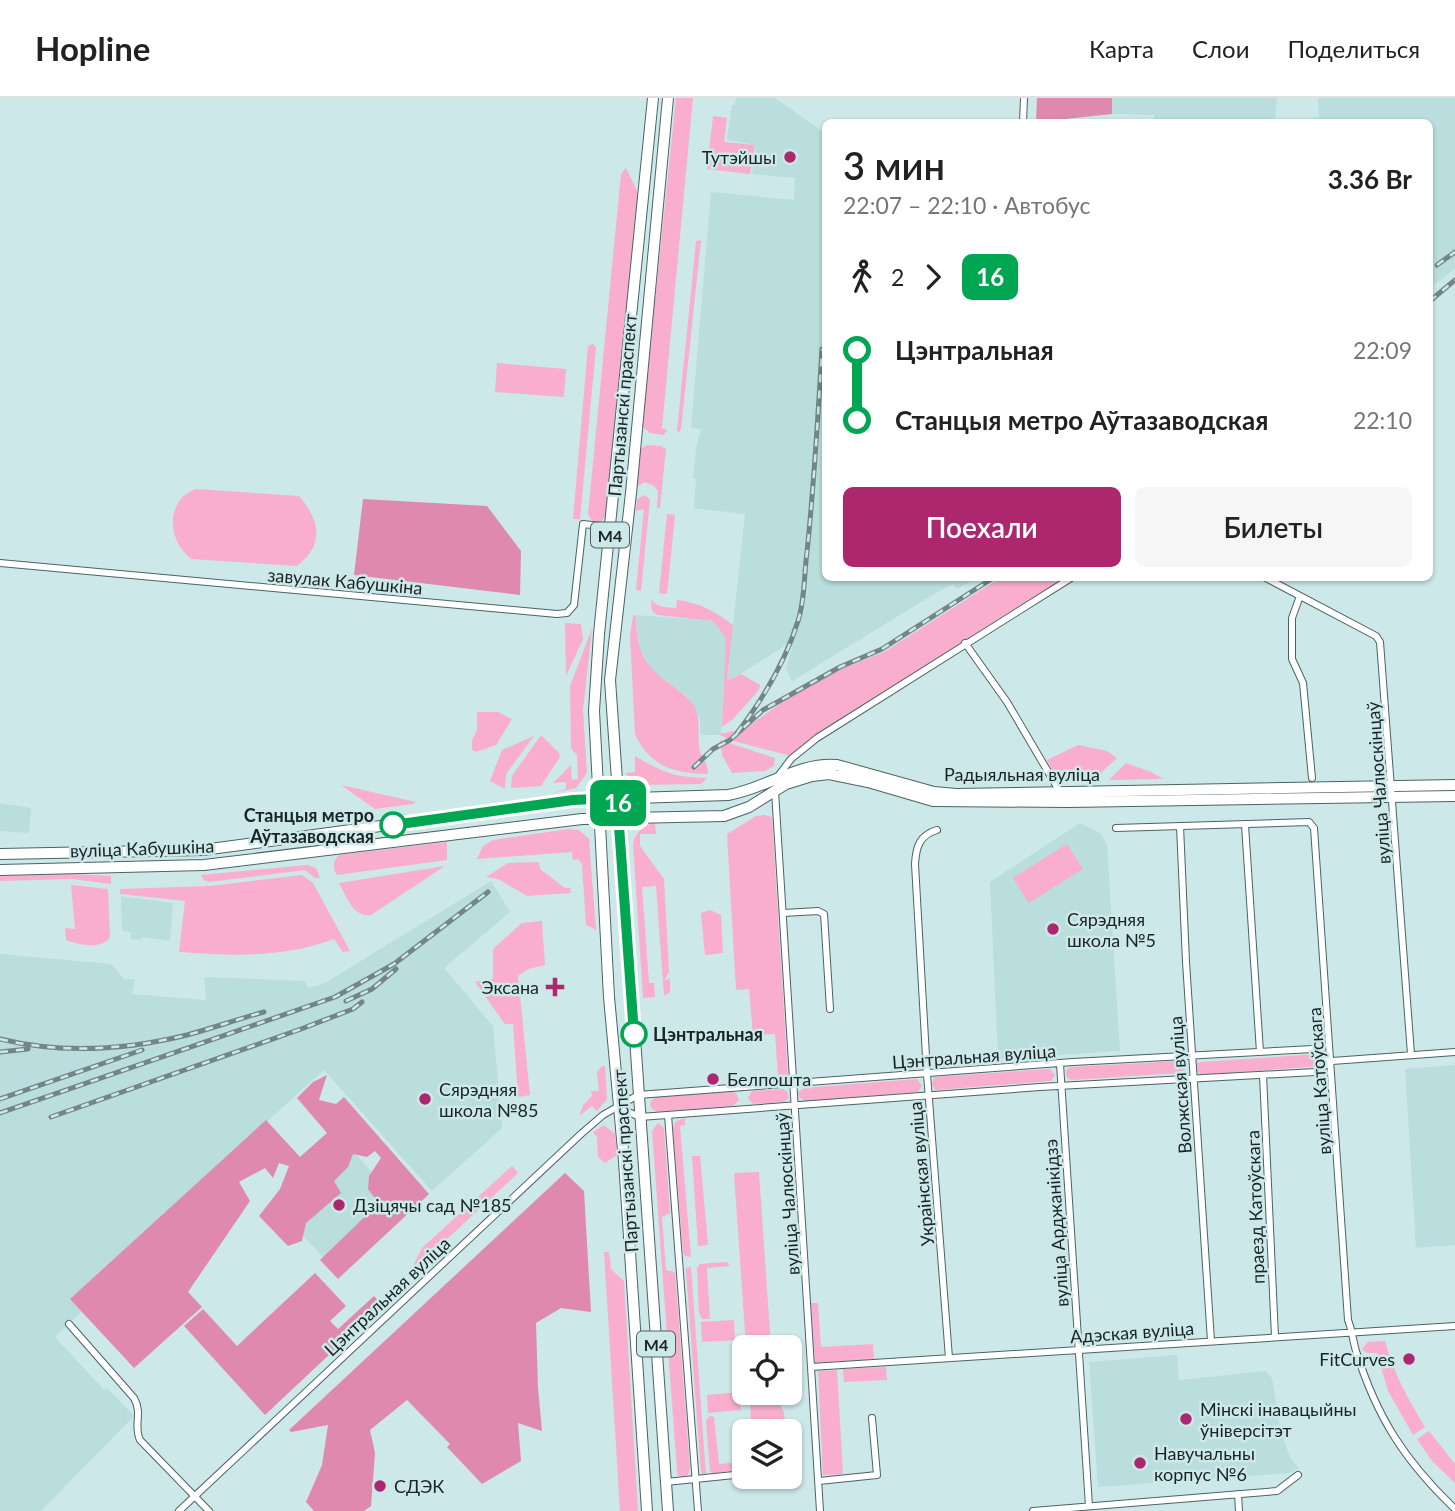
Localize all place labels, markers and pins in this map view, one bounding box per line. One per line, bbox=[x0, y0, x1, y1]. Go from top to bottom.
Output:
place label: Тутэйшы bbox=[702, 146, 776, 168]
marker: Тутэйшы bbox=[782, 149, 798, 165]
place label: Станцыя метро Аўтазаводская bbox=[244, 804, 374, 847]
marker: Станцыя метро Аўтазаводская bbox=[380, 812, 406, 838]
place label: Сярэдняя школа №5 bbox=[1067, 908, 1156, 951]
marker: Сярэдняя школа №5 bbox=[1045, 921, 1061, 937]
place label: Эксана bbox=[481, 976, 539, 998]
marker: Эксана bbox=[545, 977, 565, 997]
marker: Цэнтральная bbox=[621, 1021, 647, 1047]
place label: Цэнтральная bbox=[653, 1023, 763, 1045]
place label: Белпошта bbox=[727, 1068, 811, 1090]
marker: Белпошта bbox=[705, 1071, 721, 1087]
place label: Сярэдняя школа №85 bbox=[439, 1078, 539, 1121]
marker: Сярэдняя школа №85 bbox=[417, 1091, 433, 1107]
place label: Дзіцячы сад №185 bbox=[353, 1194, 512, 1216]
marker: Дзіцячы сад №185 bbox=[331, 1197, 347, 1213]
place label: FitCurves bbox=[1319, 1348, 1395, 1370]
marker: FitCurves bbox=[1401, 1351, 1417, 1367]
place label: Мінскі інавацыйны ўніверсітэт bbox=[1200, 1398, 1357, 1441]
marker: Мінскі інавацыйны ўніверсітэт bbox=[1178, 1411, 1194, 1427]
place label: Навучальны корпус №6 bbox=[1154, 1442, 1255, 1485]
marker: Навучальны корпус №6 bbox=[1132, 1455, 1148, 1471]
place label: СДЭК bbox=[394, 1475, 444, 1497]
marker: СДЭК bbox=[372, 1478, 388, 1494]

